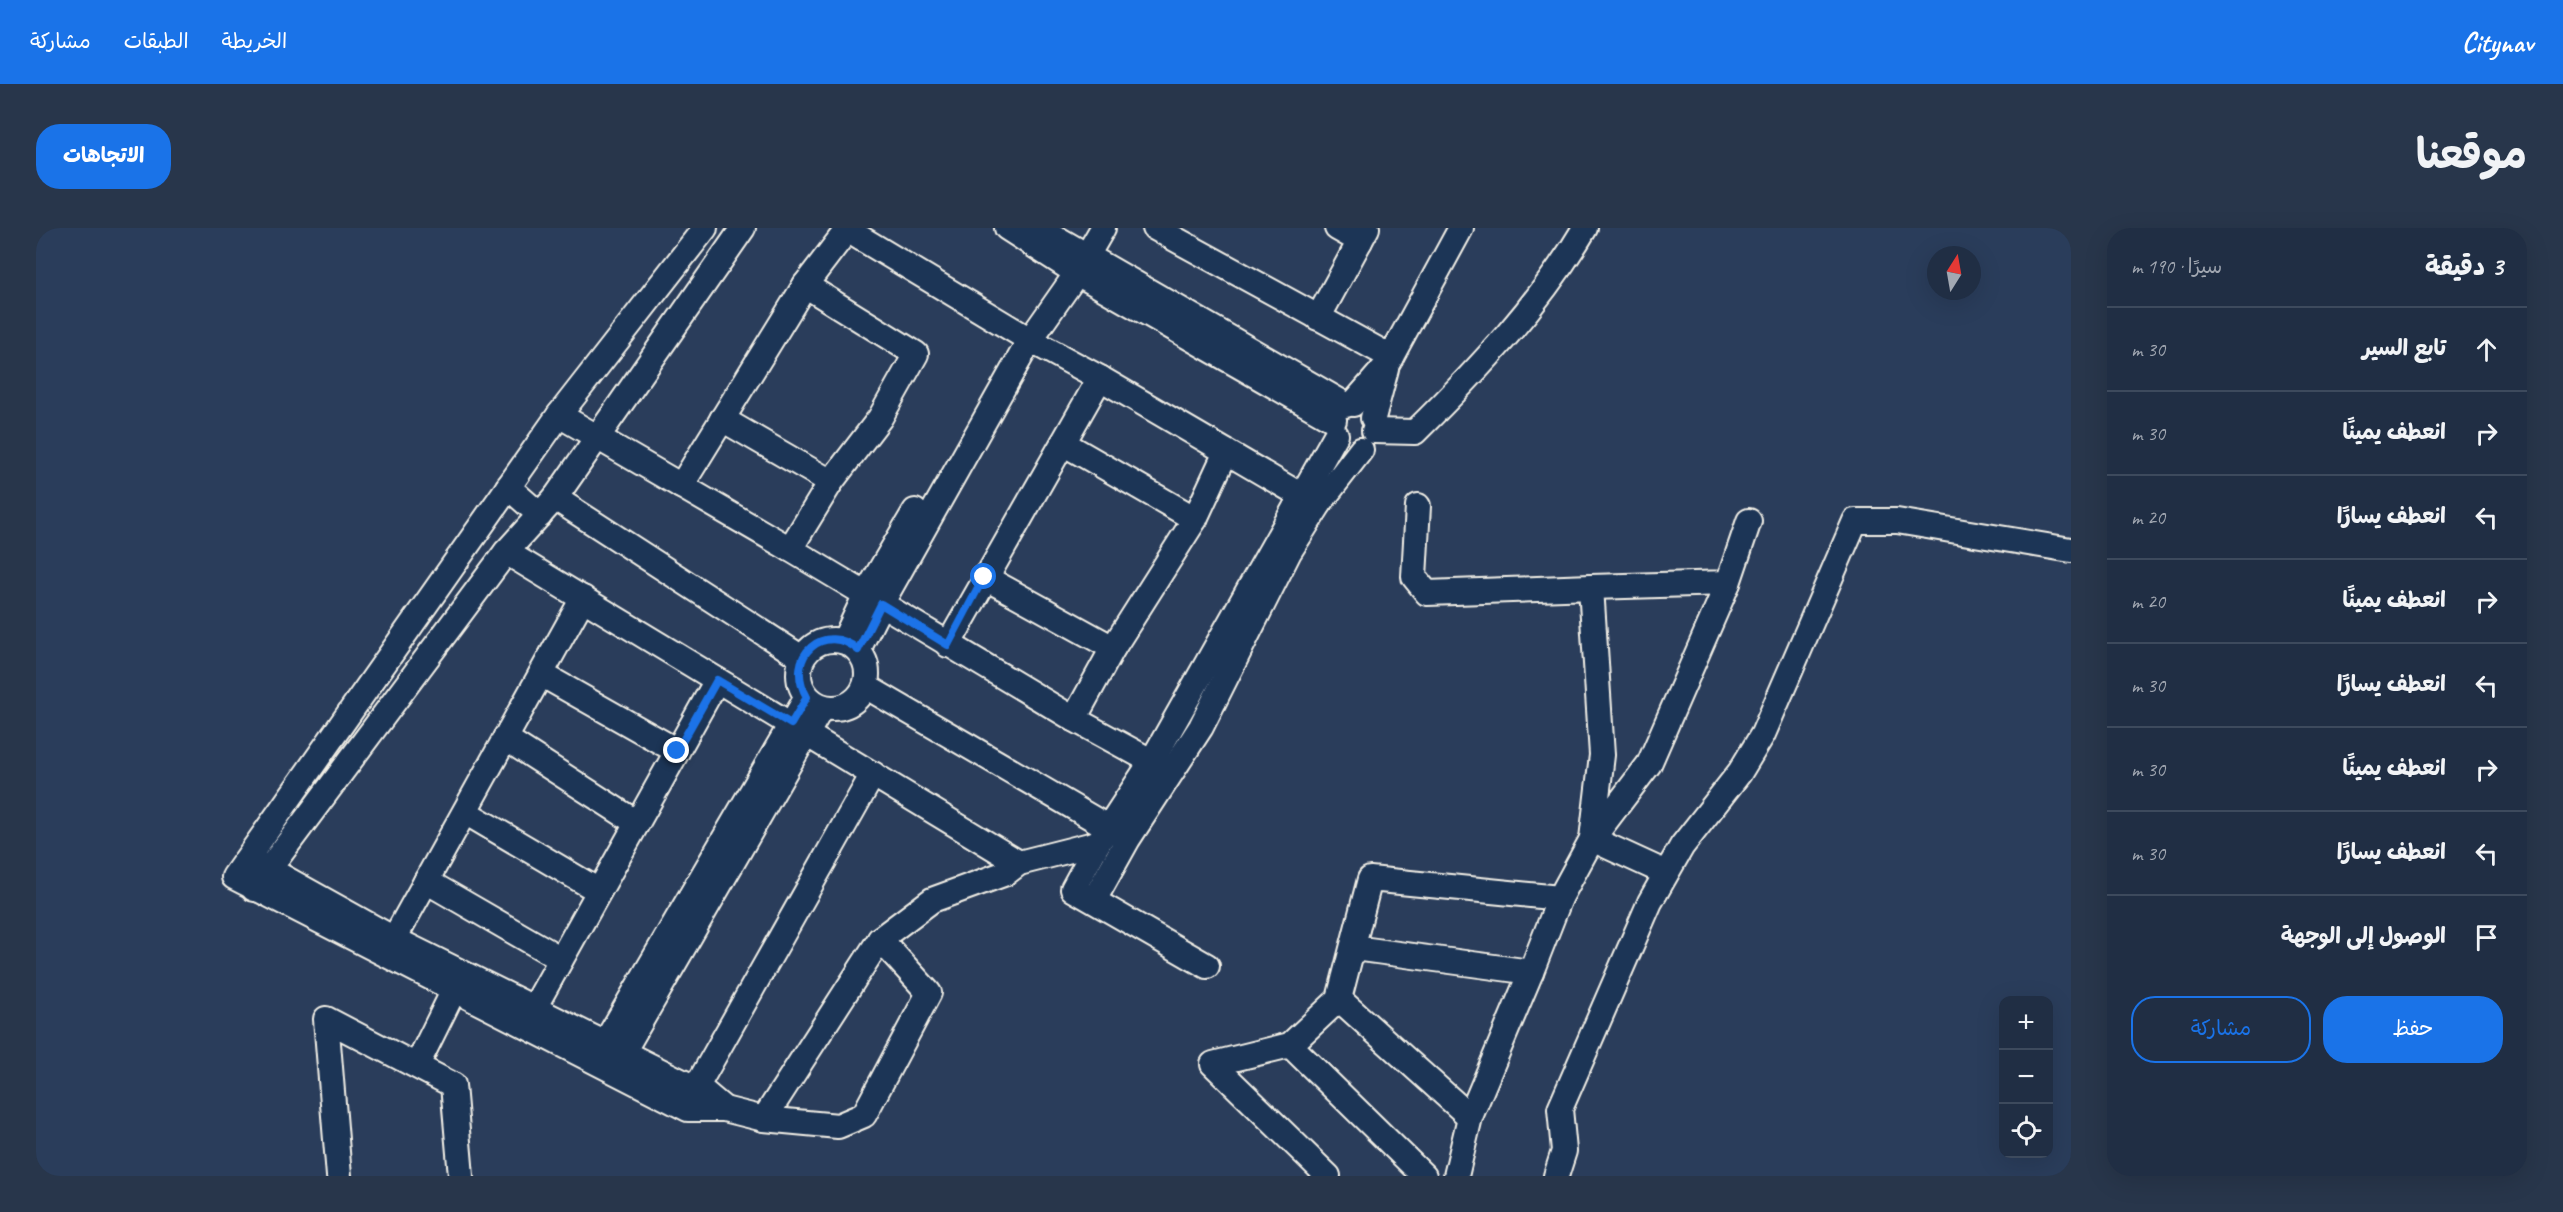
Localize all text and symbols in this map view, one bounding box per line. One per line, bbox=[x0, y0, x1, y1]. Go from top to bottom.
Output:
text: Citynav bbox=[2462, 25, 2533, 60]
text: مشاركة bbox=[30, 28, 91, 54]
text: الطبقات bbox=[124, 28, 189, 54]
text: الخريطة bbox=[222, 28, 287, 54]
button: الاتجاهات bbox=[36, 124, 171, 189]
text: موقعنا bbox=[2416, 128, 2527, 181]
north arrow bbox=[1927, 246, 1981, 300]
text: 3 دقيقة bbox=[2425, 250, 2503, 283]
text: سيرًا · 190 m bbox=[2131, 254, 2222, 279]
icon: ahead bbox=[2470, 333, 2503, 366]
text: تابع السير bbox=[2362, 334, 2446, 362]
text: 30 m bbox=[2131, 337, 2165, 362]
icon: right bbox=[2470, 417, 2503, 450]
text: انعطف يمينًا bbox=[2342, 418, 2446, 446]
text: 30 m bbox=[2131, 421, 2165, 446]
icon: left bbox=[2470, 501, 2503, 534]
text: انعطف يسارًا bbox=[2337, 502, 2446, 530]
text: 20 m bbox=[2131, 505, 2165, 530]
route start bbox=[970, 563, 996, 589]
icon: right bbox=[2470, 585, 2503, 618]
text: انعطف يمينًا bbox=[2342, 586, 2446, 614]
text: 20 m bbox=[2131, 589, 2165, 614]
icon: left bbox=[2470, 669, 2503, 702]
text: انعطف يسارًا bbox=[2337, 670, 2446, 698]
text: 30 m bbox=[2131, 673, 2165, 698]
route end bbox=[663, 737, 689, 763]
icon: right bbox=[2470, 753, 2503, 786]
text: انعطف يمينًا bbox=[2342, 754, 2446, 782]
text: 30 m bbox=[2131, 757, 2165, 782]
icon: left bbox=[2470, 837, 2503, 870]
text: انعطف يسارًا bbox=[2337, 838, 2446, 866]
text: 30 m bbox=[2131, 841, 2165, 866]
icon: arrive bbox=[2470, 921, 2503, 954]
text: الوصول إلى الوجهة bbox=[2281, 922, 2446, 950]
map controls bbox=[1999, 996, 2053, 1158]
button: + bbox=[1999, 996, 2053, 1050]
button: مشاركة bbox=[2131, 996, 2311, 1063]
button: حفظ bbox=[2323, 996, 2503, 1063]
button: − bbox=[1999, 1050, 2053, 1104]
button: locate bbox=[1999, 1104, 2053, 1158]

